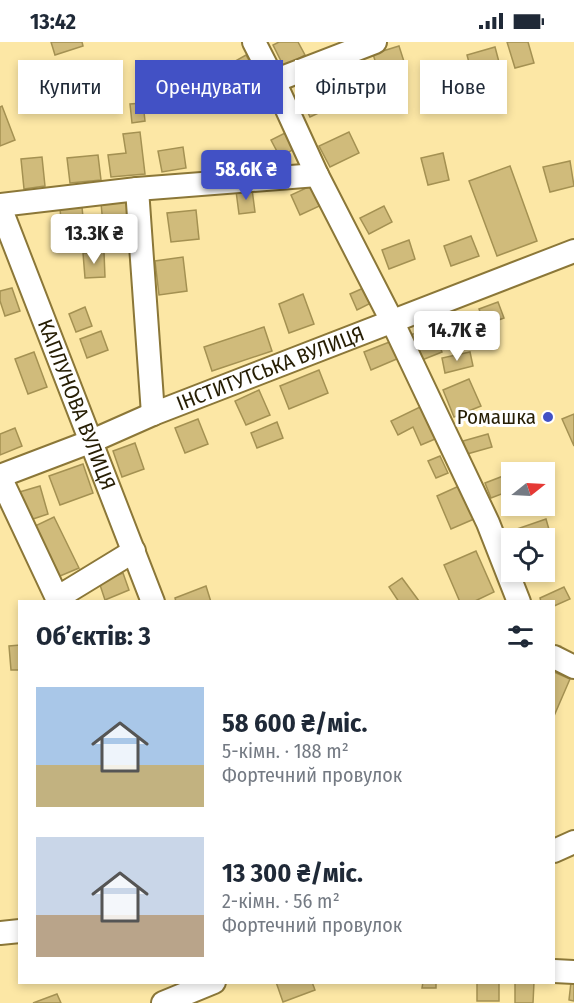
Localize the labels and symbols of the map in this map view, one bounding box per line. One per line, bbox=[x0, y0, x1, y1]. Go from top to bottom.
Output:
pin: 58.6K ₴ bbox=[191, 150, 301, 201]
pin: 13.3K ₴ bbox=[39, 214, 149, 265]
pin: 14.7K ₴ bbox=[402, 311, 512, 362]
street label: КАПЛУНОВА ВУЛИЦЯ bbox=[32, 316, 121, 494]
street label: ІНСТИТУТСЬКА ВУЛИЦЯ bbox=[173, 321, 368, 417]
place label: Ромашка bbox=[457, 404, 536, 430]
marker: Ромашка bbox=[541, 410, 555, 424]
north arrow bbox=[501, 462, 555, 516]

